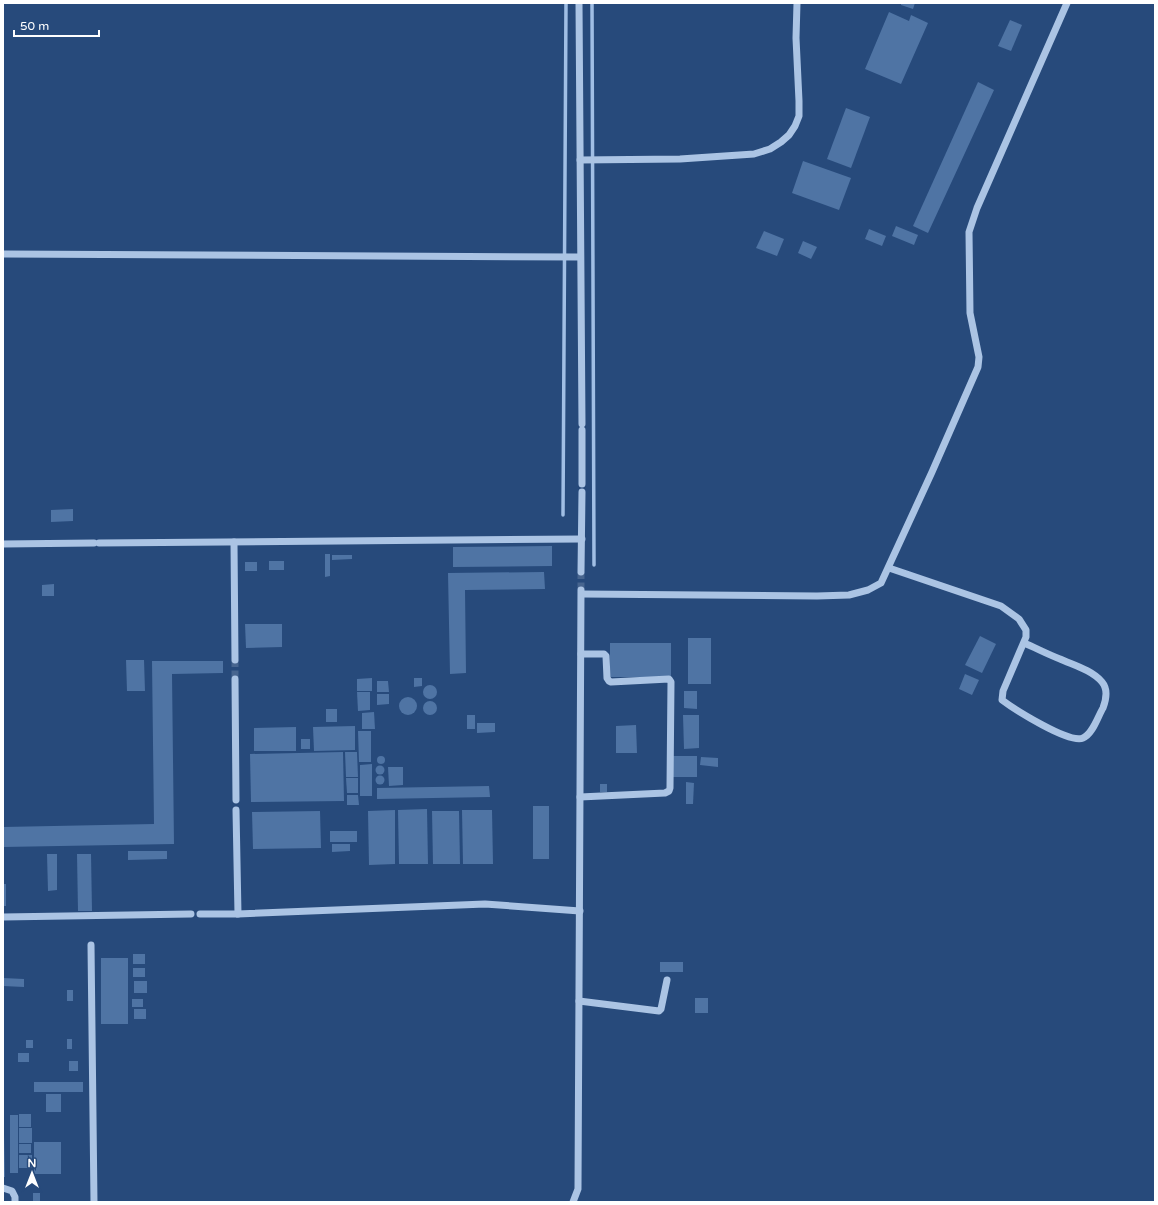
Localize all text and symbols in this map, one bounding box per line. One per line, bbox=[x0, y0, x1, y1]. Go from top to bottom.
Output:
scale bar bbox=[14, 12, 99, 38]
text: 50 m bbox=[20, 19, 49, 33]
north arrow bbox=[12, 1153, 52, 1193]
text: N bbox=[28, 1157, 36, 1170]

